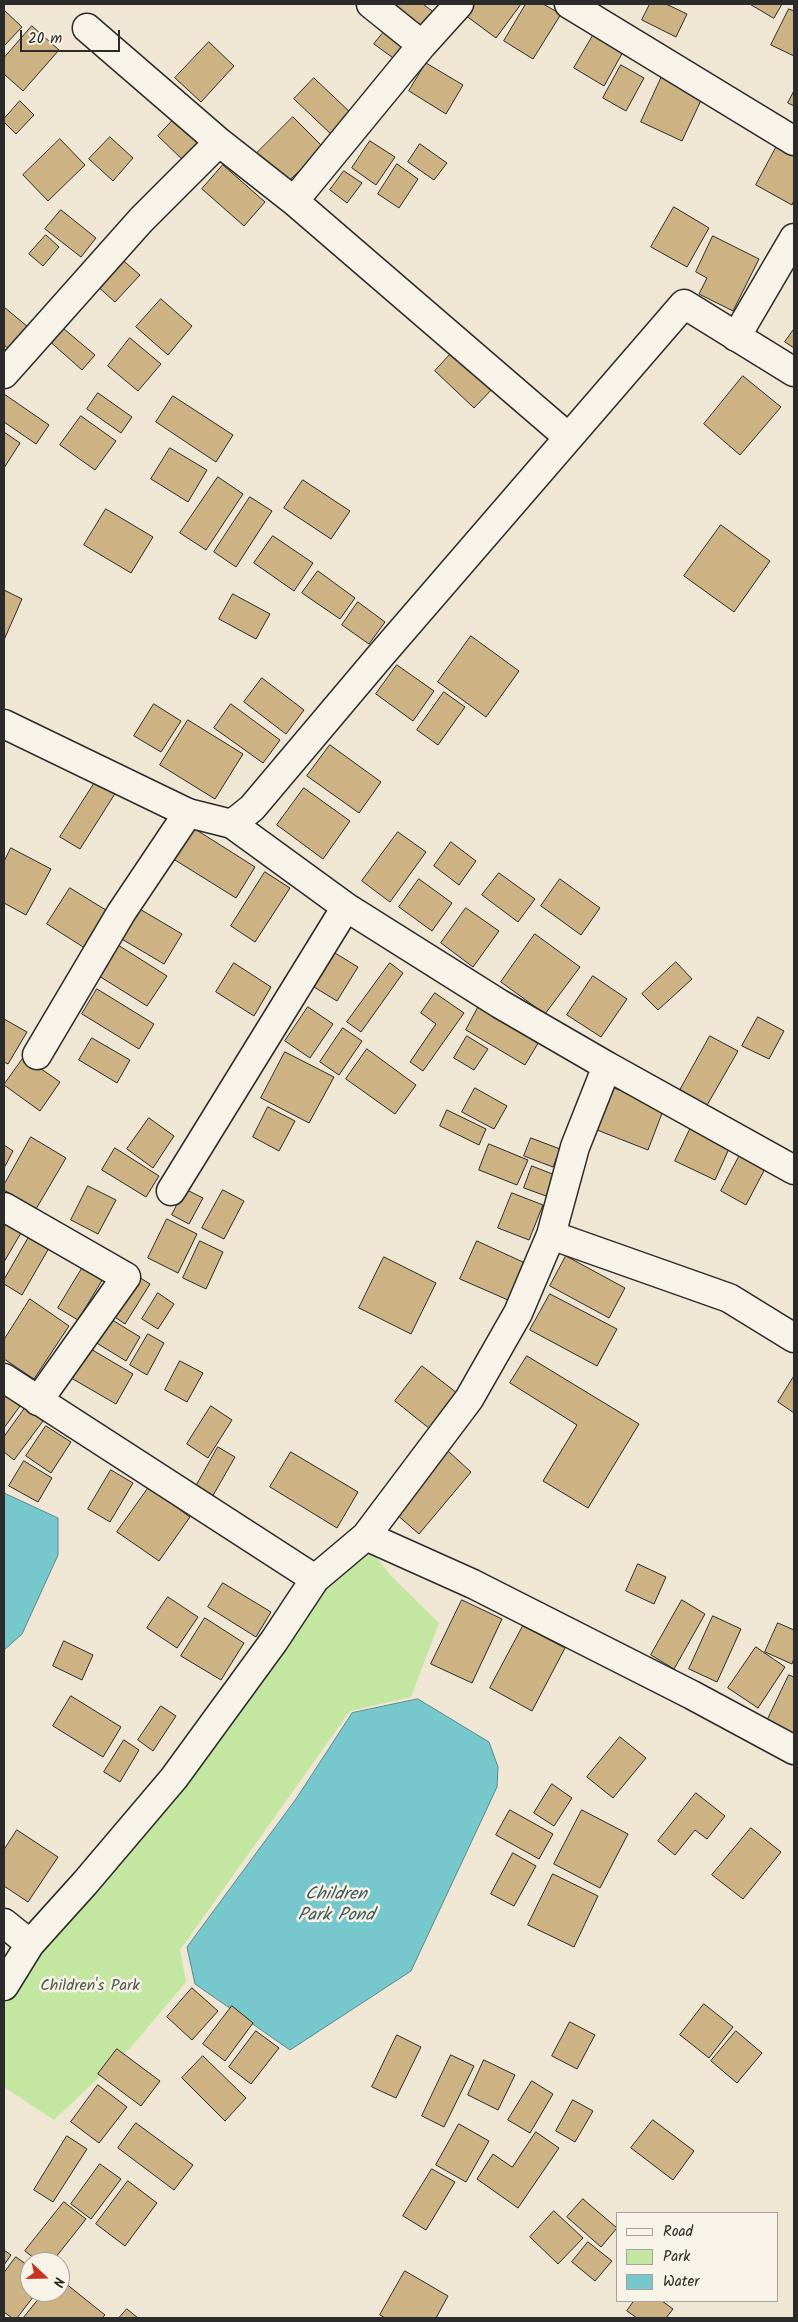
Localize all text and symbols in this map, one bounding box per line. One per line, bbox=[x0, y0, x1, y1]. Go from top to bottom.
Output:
scale bar bbox=[22, 20, 122, 52]
text: 20 m bbox=[28, 27, 62, 51]
water label: Children Park Pond bbox=[298, 1885, 374, 1928]
park label: Children's Park bbox=[40, 1977, 140, 1997]
legend bbox=[616, 2212, 778, 2302]
text: Road bbox=[663, 2220, 693, 2244]
text: Park bbox=[663, 2245, 690, 2269]
north arrow bbox=[20, 2252, 70, 2302]
text: Water bbox=[663, 2270, 699, 2294]
text: N bbox=[46, 2274, 70, 2290]

